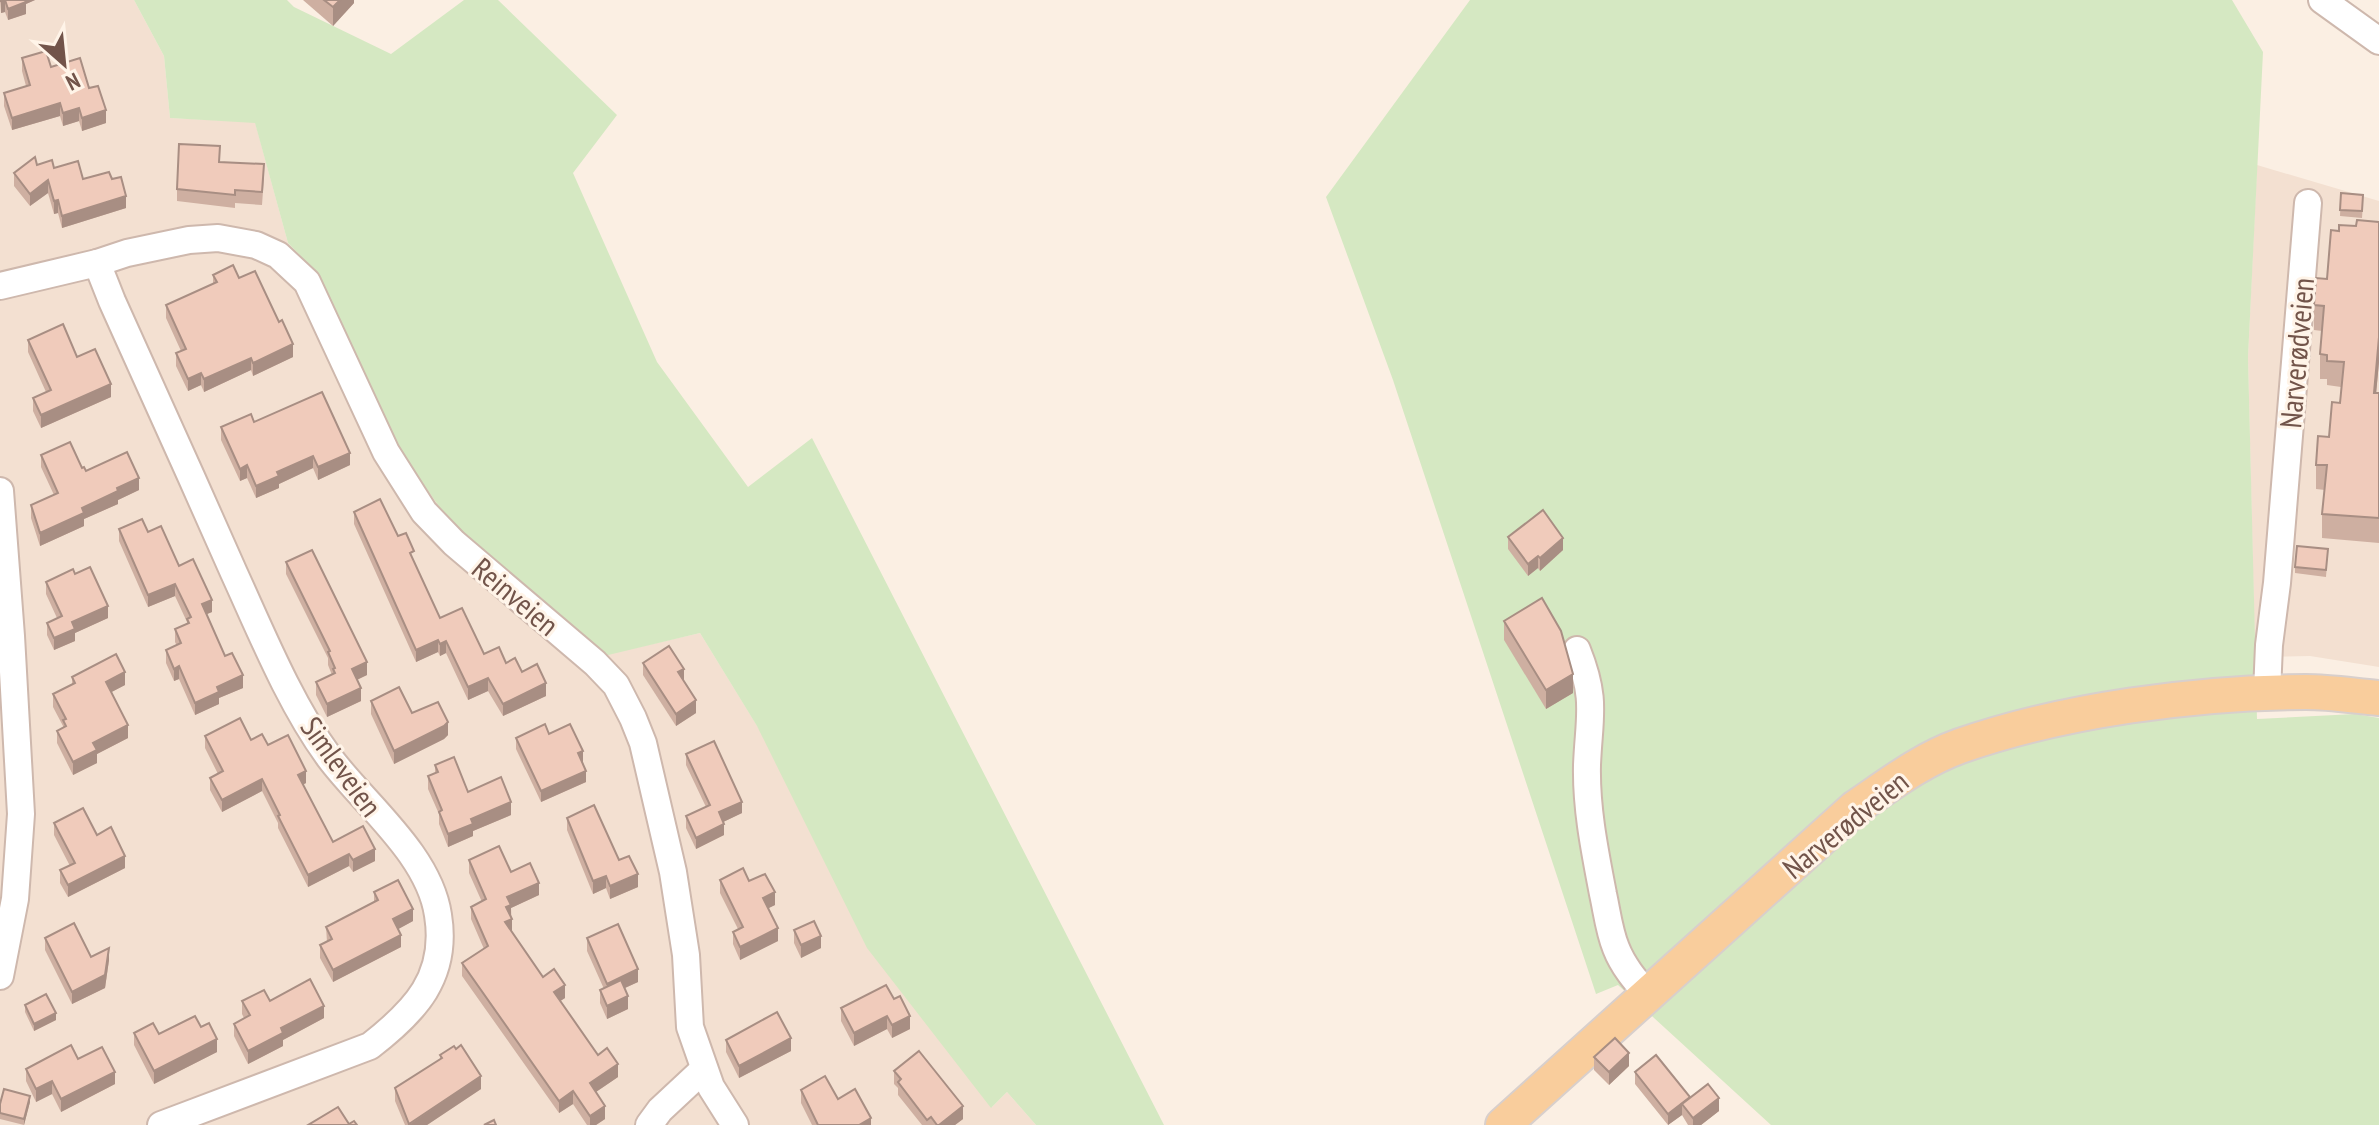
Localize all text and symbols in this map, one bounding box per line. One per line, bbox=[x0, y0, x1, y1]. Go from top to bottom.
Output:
north arrow bbox=[24, 24, 104, 104]
text: N bbox=[61, 67, 85, 97]
street label: Narverødveien bbox=[2270, 276, 2322, 430]
street label: Reinveien bbox=[465, 548, 567, 644]
street label: Simleveien bbox=[293, 708, 391, 824]
street label: Narverødveien bbox=[1774, 761, 1916, 887]

